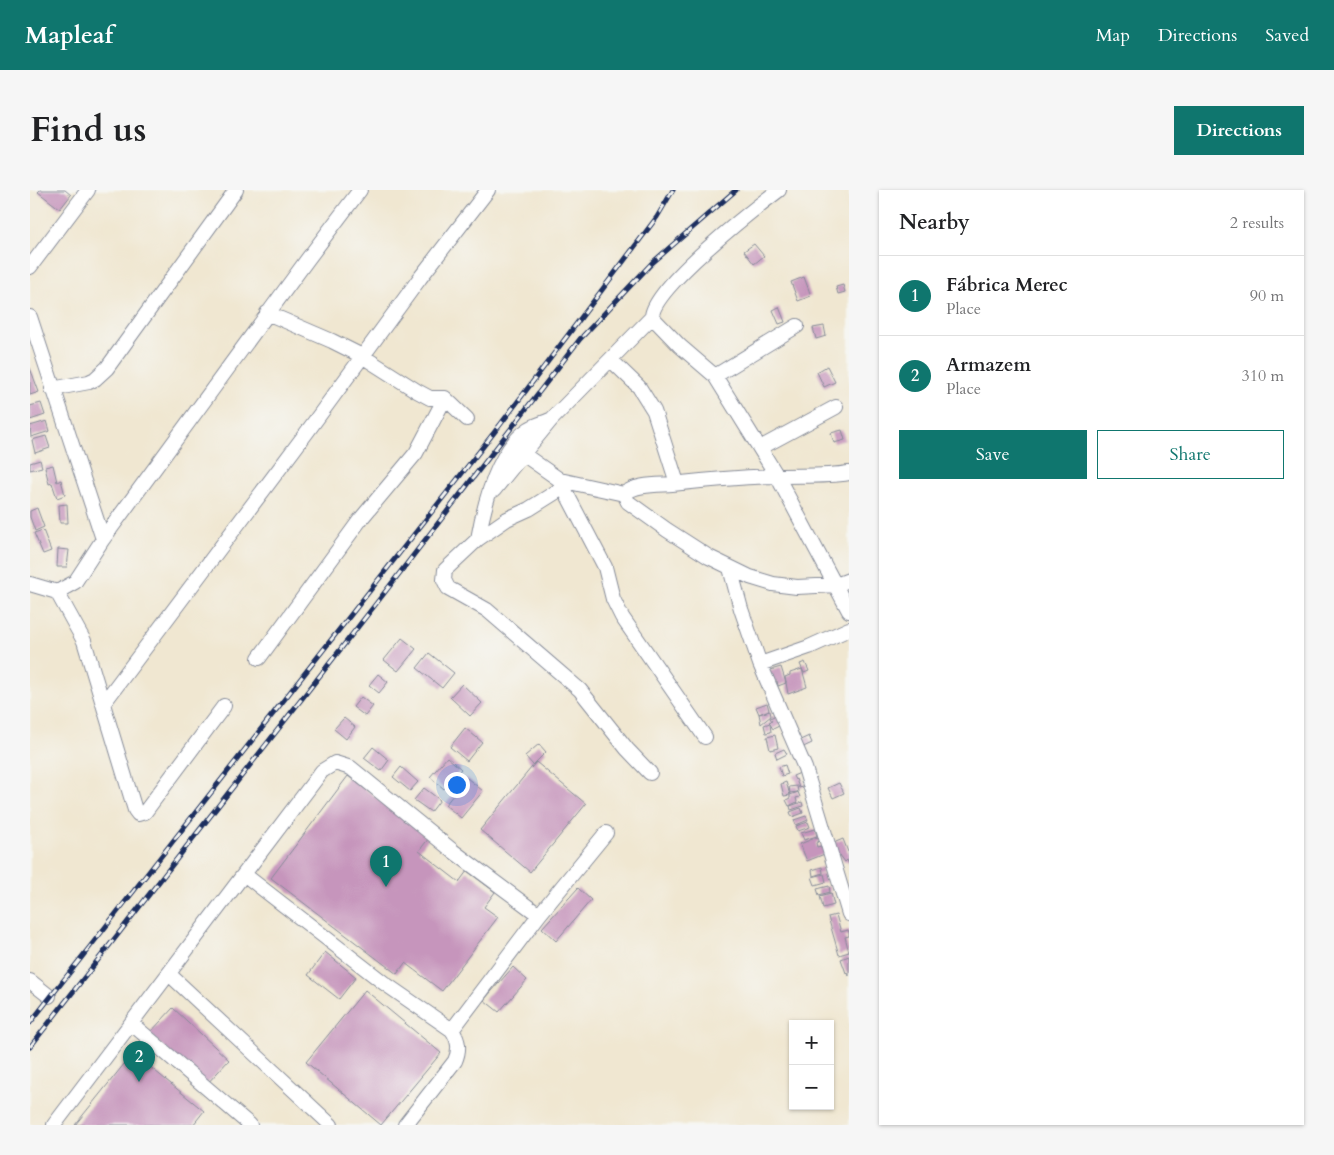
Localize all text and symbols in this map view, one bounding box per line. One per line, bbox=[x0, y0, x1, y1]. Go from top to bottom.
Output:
text: Mapleaf bbox=[25, 19, 113, 52]
text: Map bbox=[1096, 23, 1130, 48]
text: Directions bbox=[1158, 23, 1237, 48]
text: Saved bbox=[1265, 23, 1309, 48]
text: Find us bbox=[30, 106, 146, 154]
button: Directions bbox=[1174, 106, 1304, 155]
text: Nearby bbox=[899, 208, 970, 237]
text: 2 results bbox=[1230, 212, 1284, 234]
text: Fábrica Merec bbox=[946, 272, 1068, 298]
text: 1 bbox=[911, 285, 919, 307]
text: 90 m bbox=[1250, 285, 1284, 307]
text: Place bbox=[946, 298, 981, 320]
text: Armazem bbox=[946, 352, 1031, 378]
text: 2 bbox=[911, 365, 919, 387]
text: 310 m bbox=[1242, 365, 1284, 387]
text: Place bbox=[946, 378, 981, 400]
button: Save bbox=[899, 430, 1087, 479]
button: Share bbox=[1097, 430, 1284, 479]
your location bbox=[444, 772, 470, 798]
pin: 1 bbox=[370, 846, 402, 887]
map controls bbox=[789, 1020, 834, 1110]
button: + bbox=[789, 1020, 834, 1065]
pin: 2 bbox=[123, 1041, 155, 1082]
button: − bbox=[789, 1065, 834, 1110]

